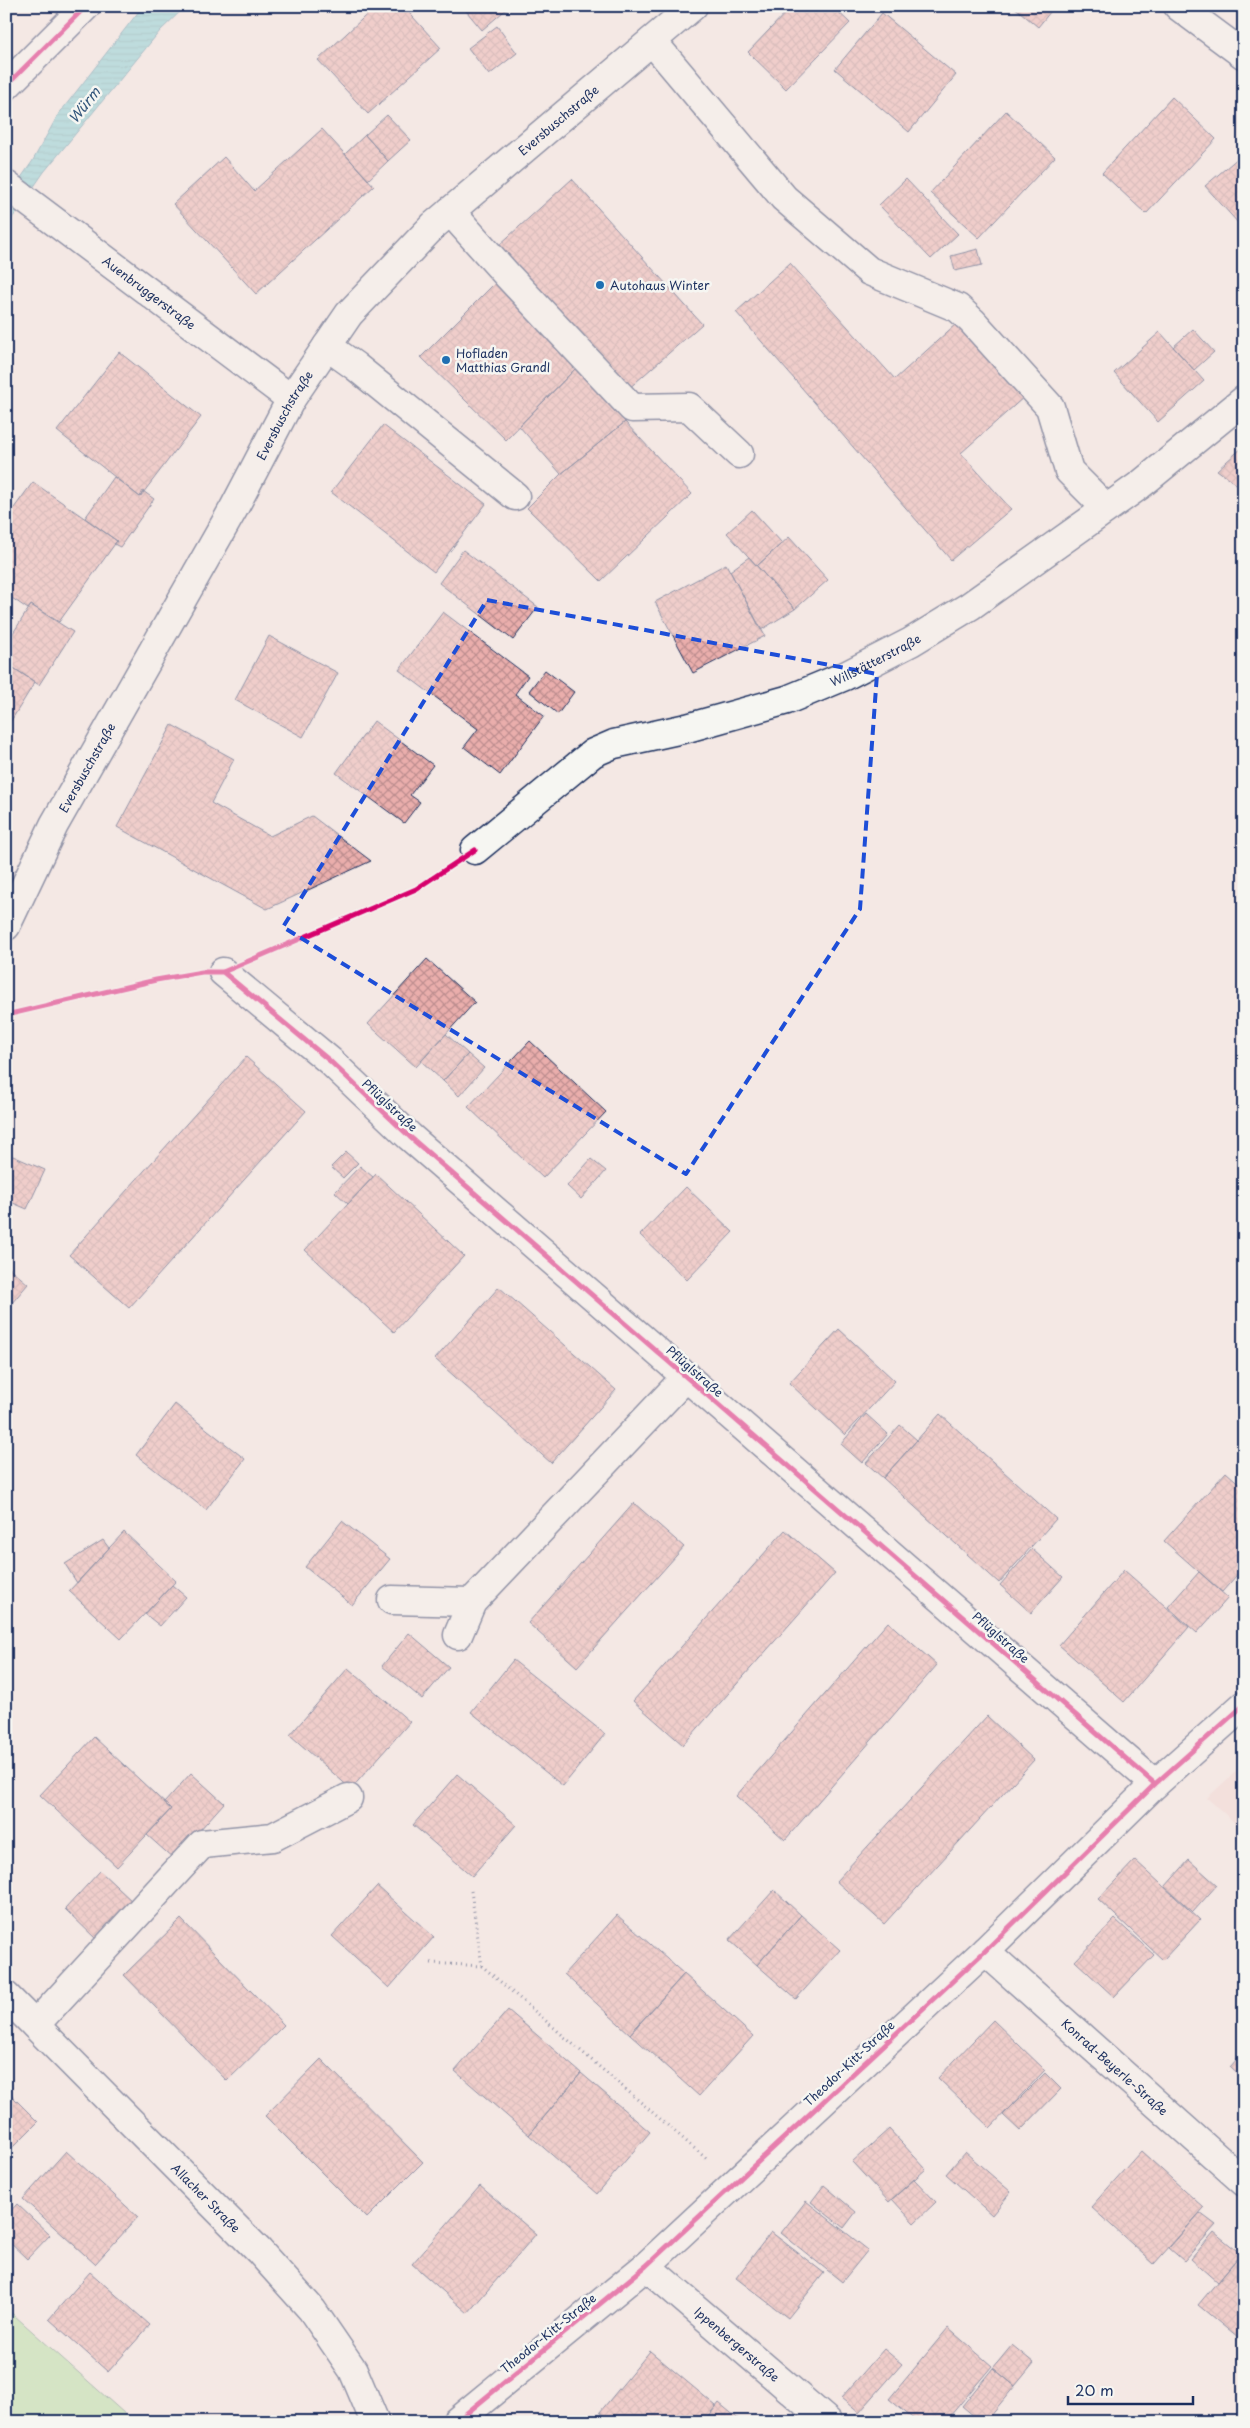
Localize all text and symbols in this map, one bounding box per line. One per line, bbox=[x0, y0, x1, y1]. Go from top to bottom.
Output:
street label: Eversbuschstraße bbox=[514, 81, 602, 159]
water label: Würm bbox=[63, 82, 105, 128]
street label: Auenbruggerstraße bbox=[99, 252, 200, 333]
place label: Autohaus Winter bbox=[610, 276, 710, 294]
marker: Autohaus Winter bbox=[594, 279, 606, 291]
place label: Hofladen Matthias Grandl bbox=[456, 344, 550, 376]
marker: Hofladen Matthias Grandl bbox=[440, 354, 452, 366]
street label: Eversbuschstraße bbox=[252, 367, 317, 463]
street label: Willstätterstraße bbox=[827, 629, 924, 690]
street label: Eversbuschstraße bbox=[54, 719, 119, 816]
street label: Pflüglstraße bbox=[358, 1074, 422, 1136]
street label: Pflüglstraße bbox=[663, 1341, 727, 1401]
street label: Pflüglstraße bbox=[969, 1607, 1033, 1667]
street label: Konrad-Beyerle-Straße bbox=[1058, 2014, 1172, 2119]
street label: Theodor-Kitt-Straße bbox=[800, 2016, 898, 2110]
street label: Allacher Straße bbox=[167, 2159, 245, 2236]
street label: Theodor-Kitt-Straße bbox=[496, 2289, 600, 2377]
street label: Ippenbergerstraße bbox=[691, 2302, 784, 2386]
scale bar bbox=[1068, 2373, 1192, 2405]
text: 20 m bbox=[1075, 2378, 1114, 2401]

